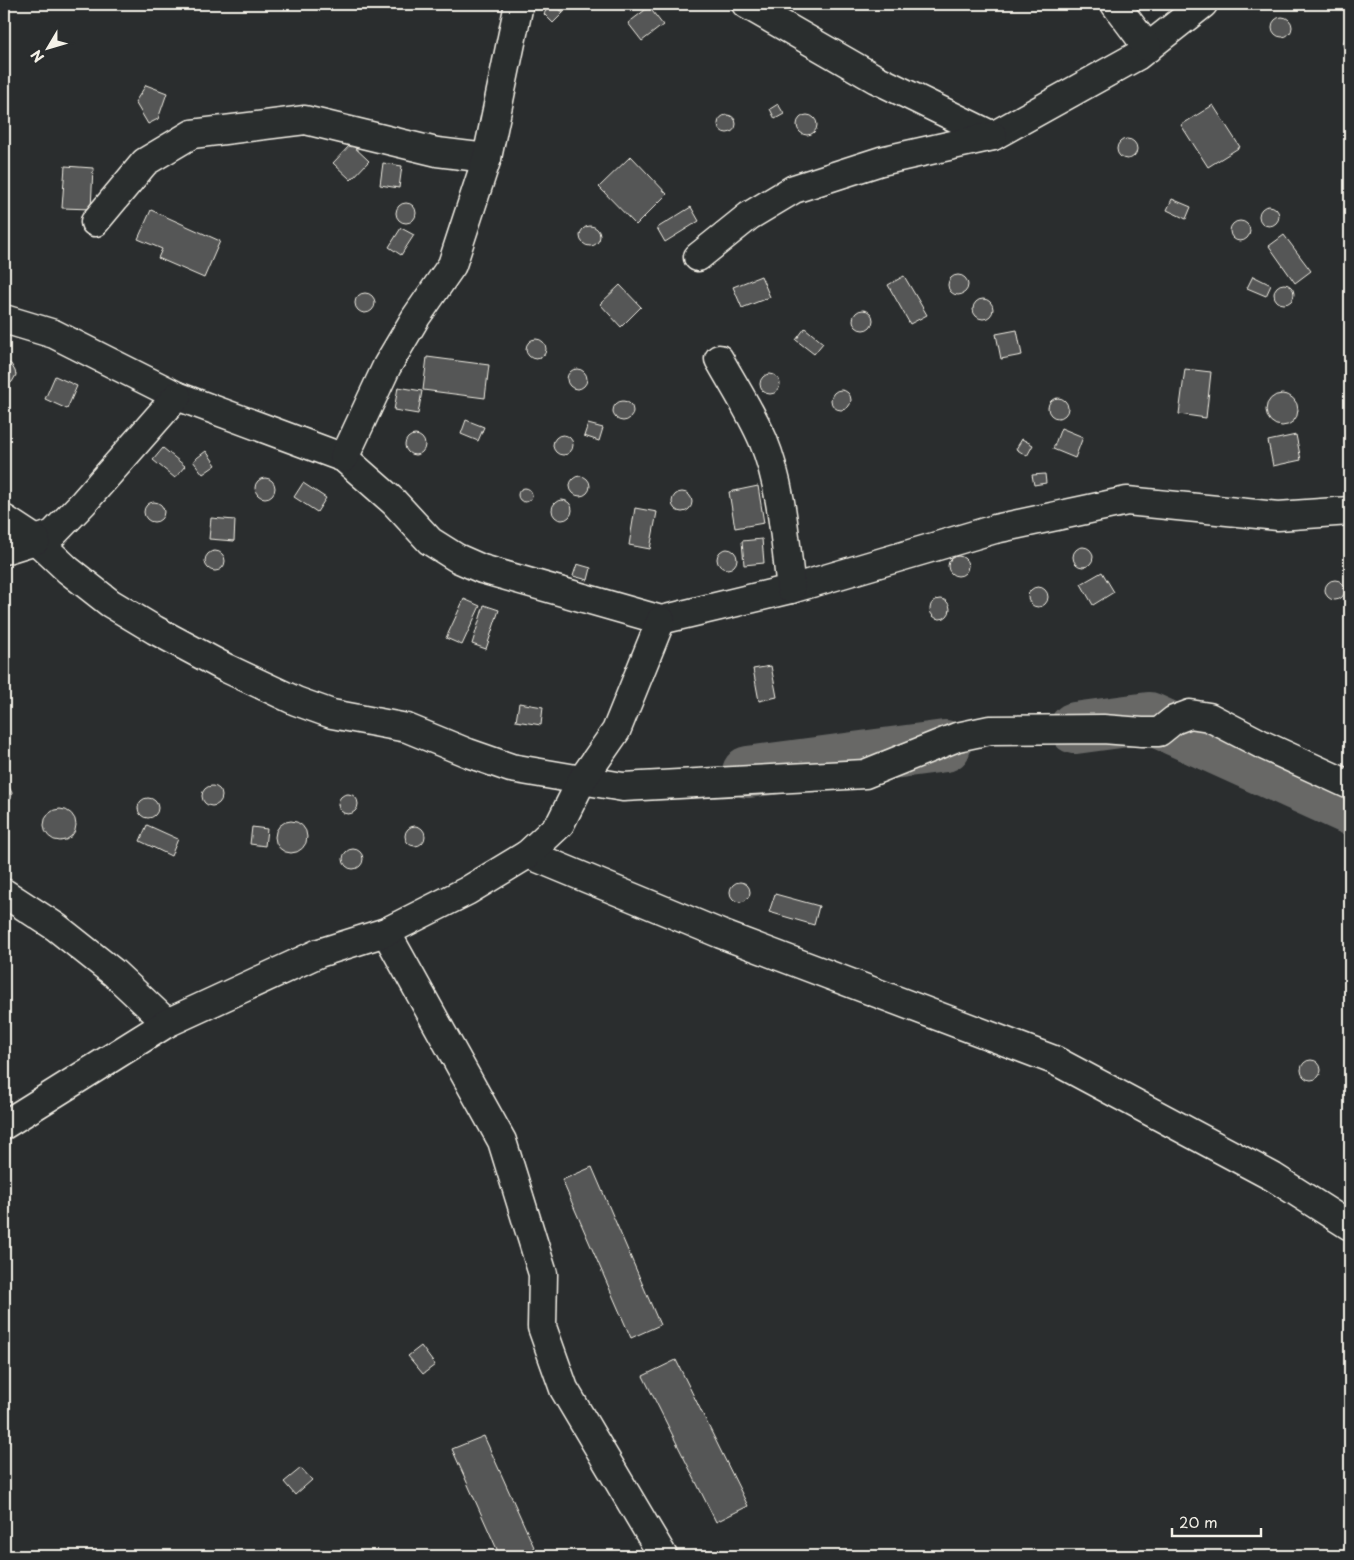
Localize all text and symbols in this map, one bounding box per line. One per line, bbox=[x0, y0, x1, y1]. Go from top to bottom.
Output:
north arrow bbox=[22, 22, 72, 72]
text: N bbox=[26, 45, 49, 67]
scale bar bbox=[1172, 1505, 1260, 1537]
text: 20 m bbox=[1179, 1510, 1218, 1533]

